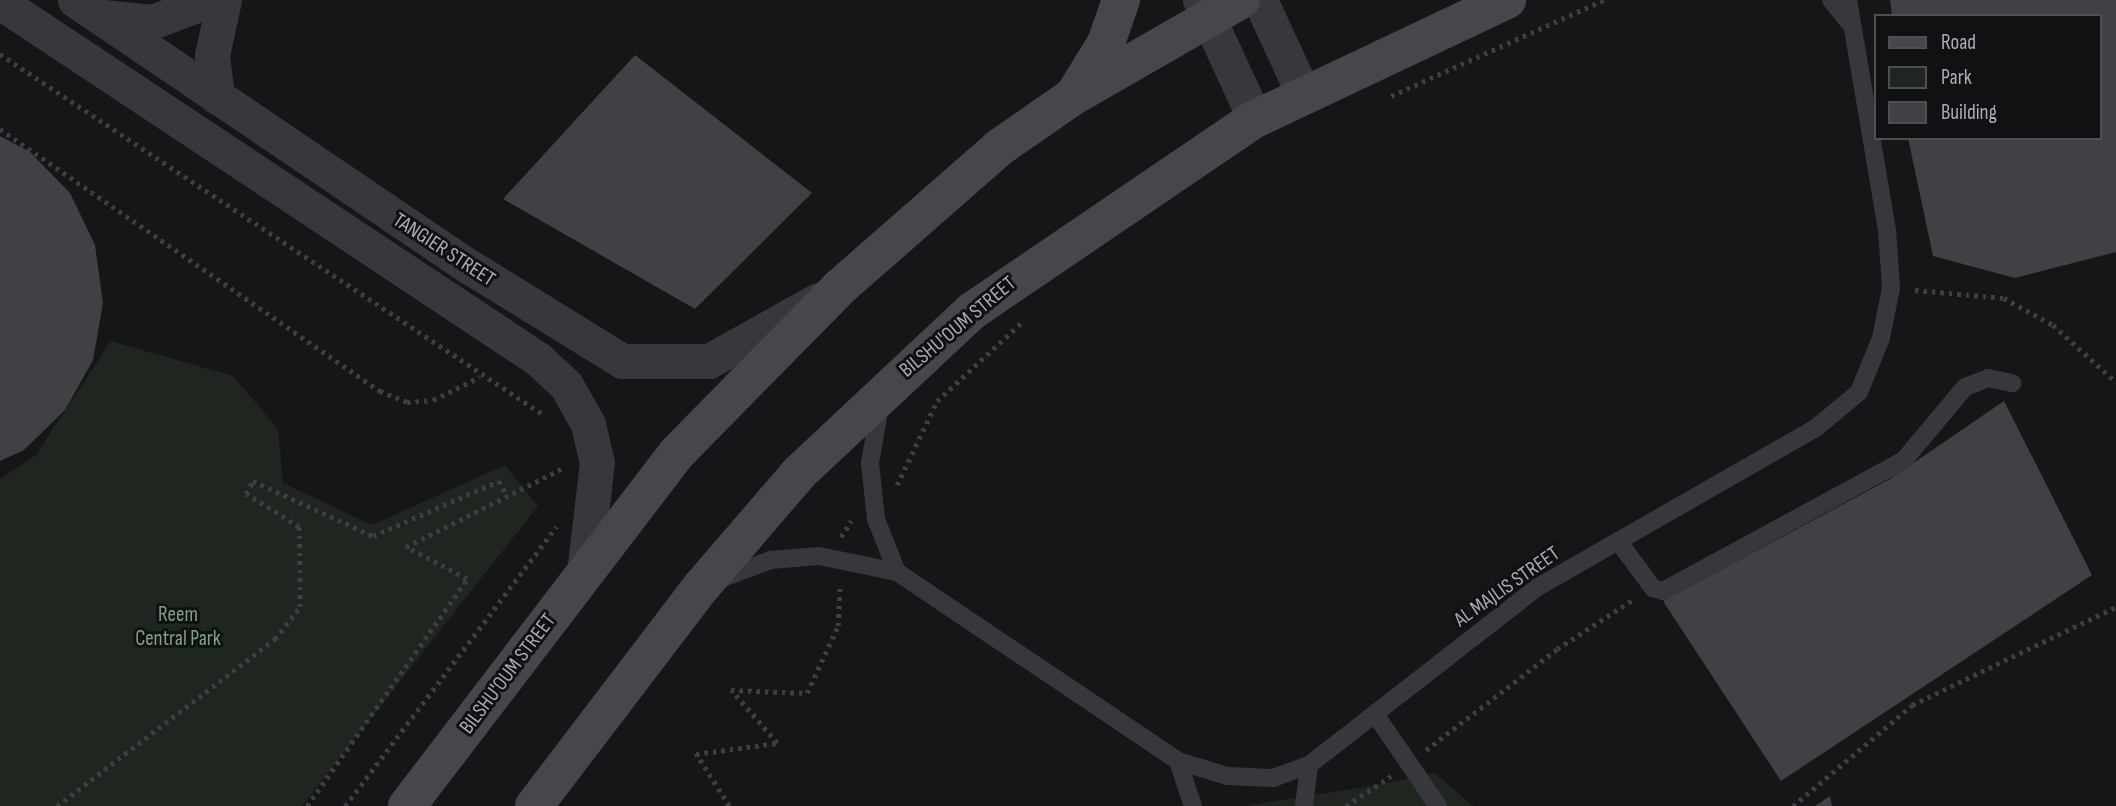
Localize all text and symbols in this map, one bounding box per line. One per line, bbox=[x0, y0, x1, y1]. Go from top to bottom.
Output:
legend bbox=[1874, 14, 2102, 140]
text: Road bbox=[1941, 30, 1976, 55]
text: Park bbox=[1941, 65, 1972, 90]
text: Building bbox=[1941, 100, 1997, 125]
street label: TANGIER STREET bbox=[388, 208, 500, 292]
street label: BILSHU'OUM STREET bbox=[895, 271, 1021, 383]
street label: AL MAJLIS STREET bbox=[1449, 541, 1565, 633]
park label: Reem Central Park bbox=[135, 602, 221, 652]
street label: BILSHU'OUM STREET bbox=[455, 609, 561, 739]

